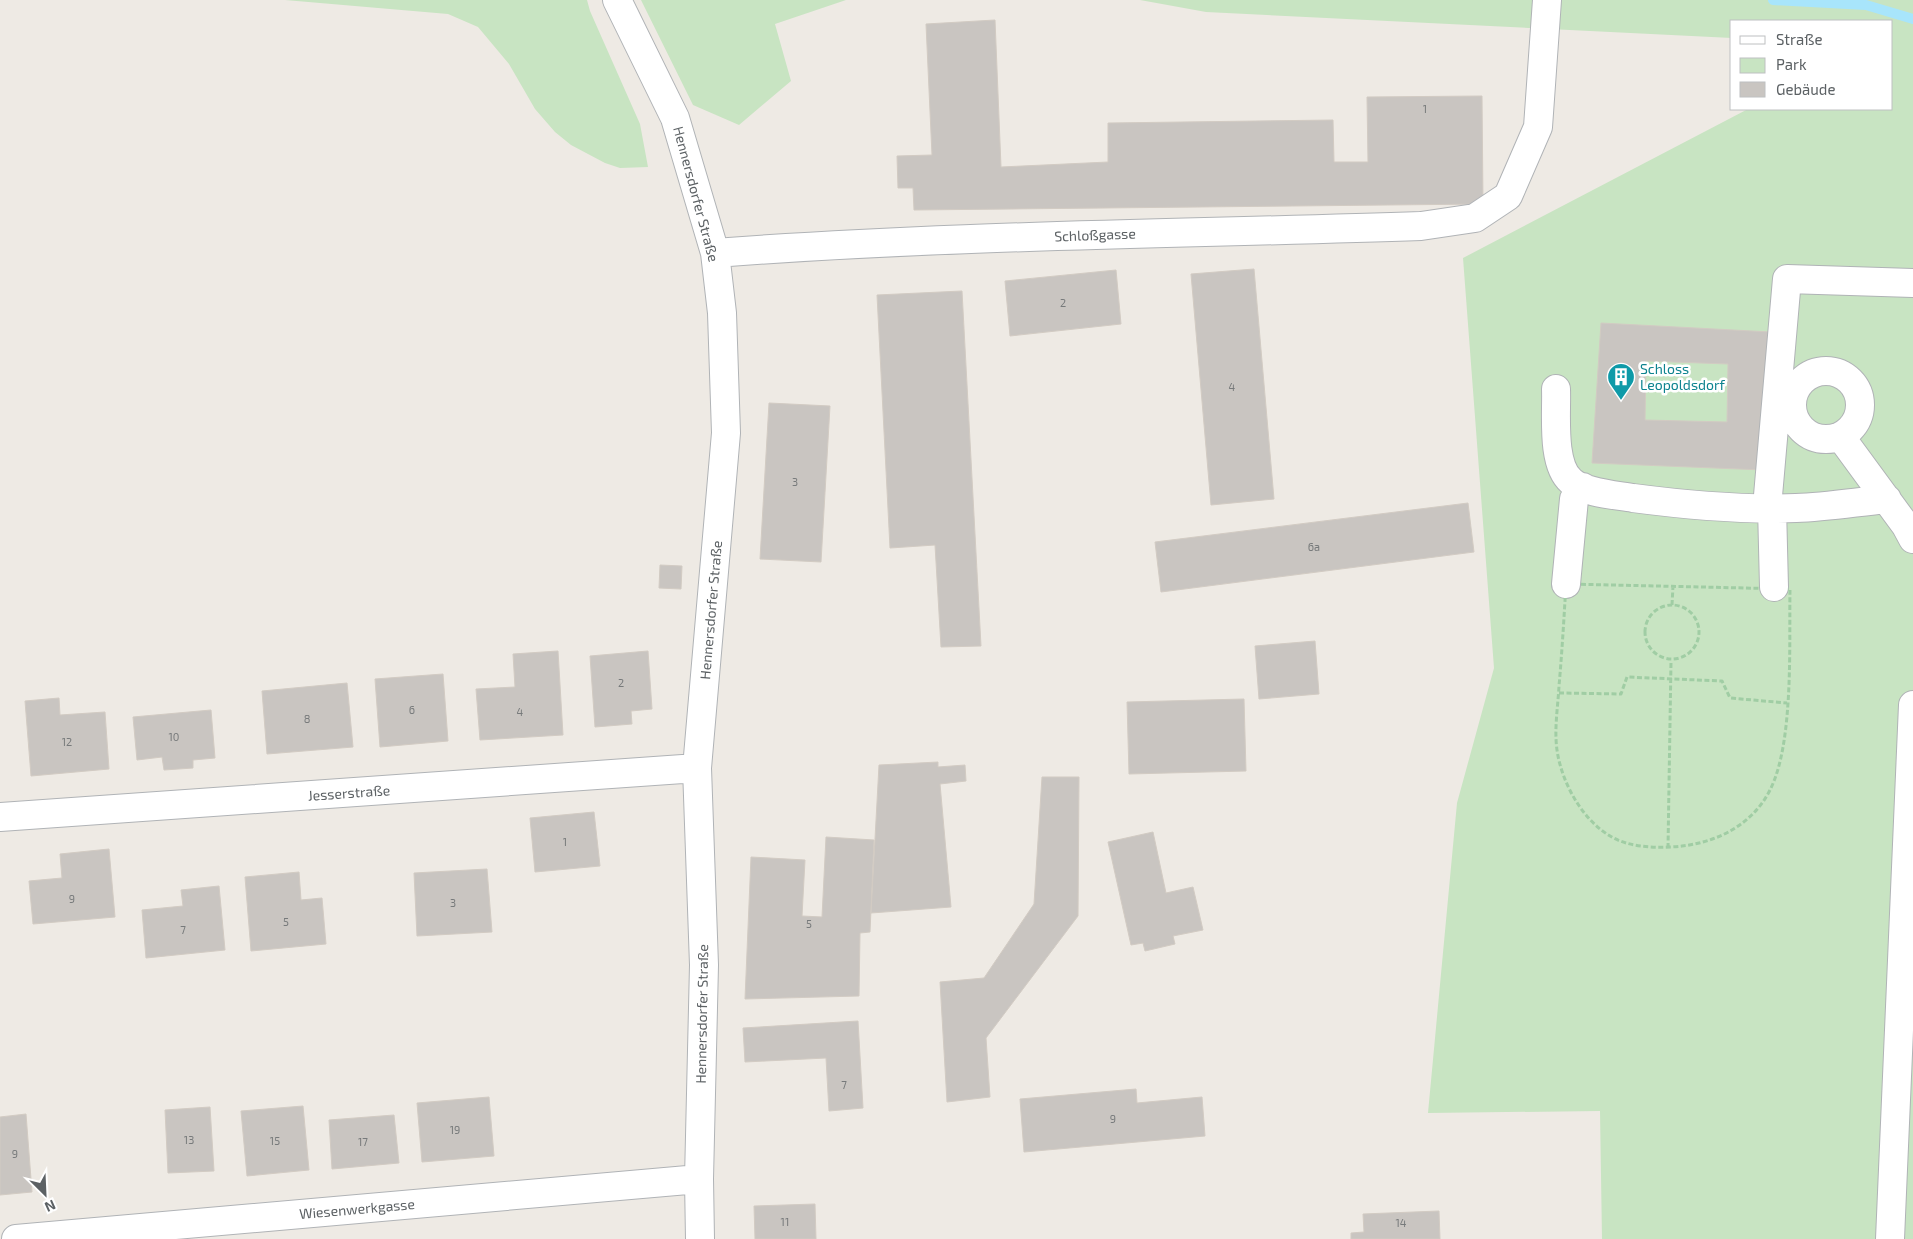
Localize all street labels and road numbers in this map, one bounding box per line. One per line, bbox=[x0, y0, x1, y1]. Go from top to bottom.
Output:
street label: Hennersdorfer Straße bbox=[670, 124, 723, 263]
street label: Schloßgasse bbox=[1054, 225, 1136, 244]
street label: Hennersdorfer Straße bbox=[696, 540, 725, 680]
street label: Jesserstraße bbox=[307, 781, 391, 804]
street label: Hennersdorfer Straße bbox=[692, 944, 711, 1084]
street label: Wiesenwerkgasse bbox=[298, 1195, 415, 1222]

